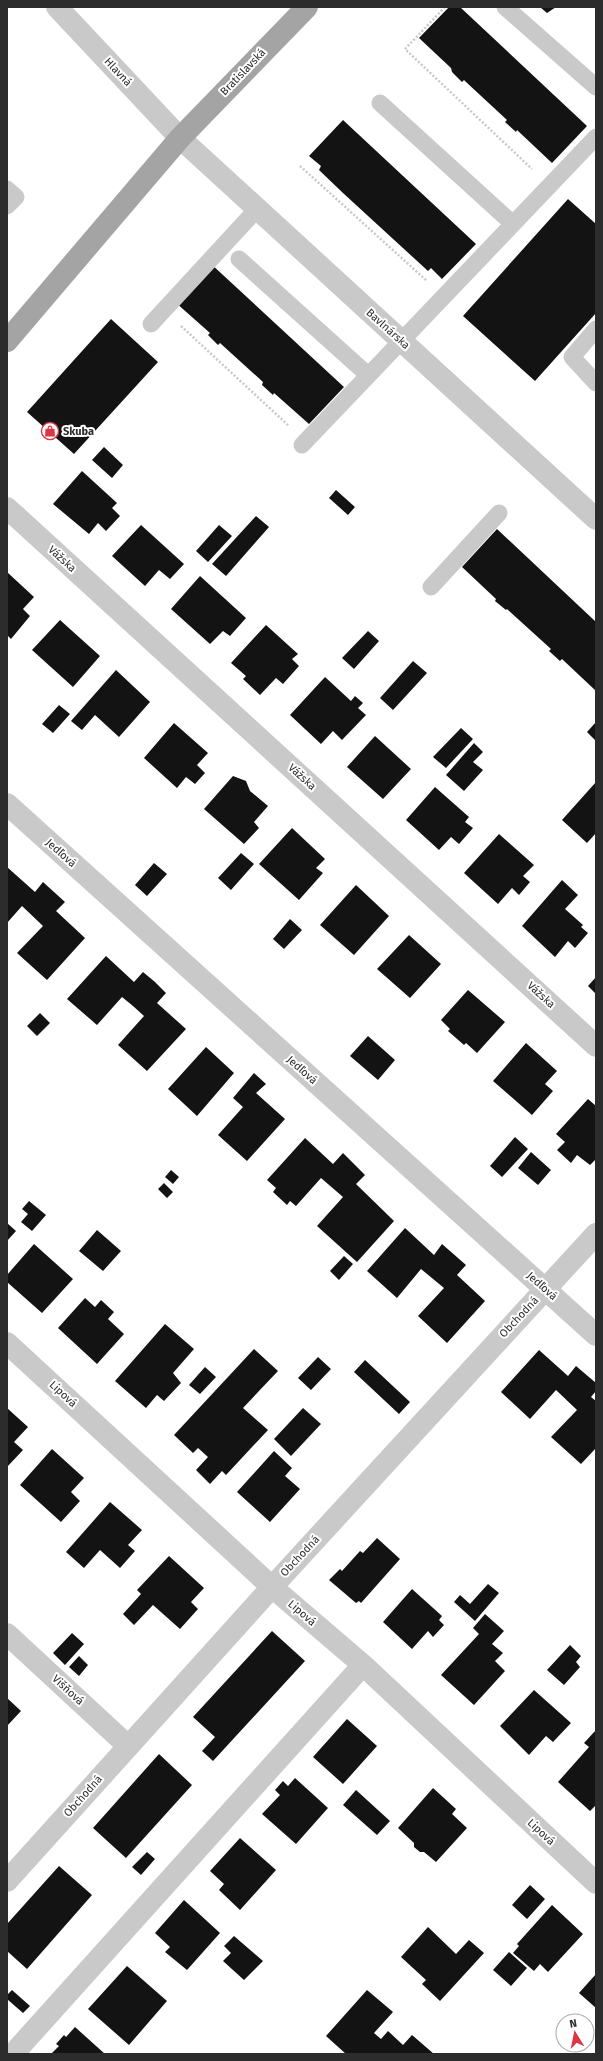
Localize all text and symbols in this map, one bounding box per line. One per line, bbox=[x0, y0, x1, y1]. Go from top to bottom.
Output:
street label: Bratislavská bbox=[218, 46, 268, 98]
street label: Hlavná bbox=[102, 55, 134, 89]
street label: Bavlnárska bbox=[363, 306, 413, 352]
shop icon: Skuba bbox=[40, 421, 60, 441]
place label: Skuba bbox=[63, 425, 94, 438]
street label: Vážska bbox=[45, 543, 79, 575]
street label: Vážska bbox=[285, 761, 319, 793]
street label: Jedľová bbox=[43, 836, 79, 870]
street label: Vážska bbox=[524, 979, 558, 1011]
street label: Jedľová bbox=[284, 1053, 320, 1087]
street label: Jedľová bbox=[524, 1269, 560, 1303]
street label: Obchodná bbox=[497, 1294, 541, 1340]
street label: Lipová bbox=[47, 1378, 79, 1410]
street label: Obchodná bbox=[278, 1533, 322, 1579]
street label: Lipová bbox=[285, 1597, 319, 1629]
street label: Višňová bbox=[50, 1672, 86, 1708]
street label: Obchodná bbox=[61, 1773, 105, 1819]
street label: Lipová bbox=[525, 1816, 557, 1848]
north arrow bbox=[555, 2013, 595, 2053]
text: N bbox=[569, 2017, 578, 2031]

